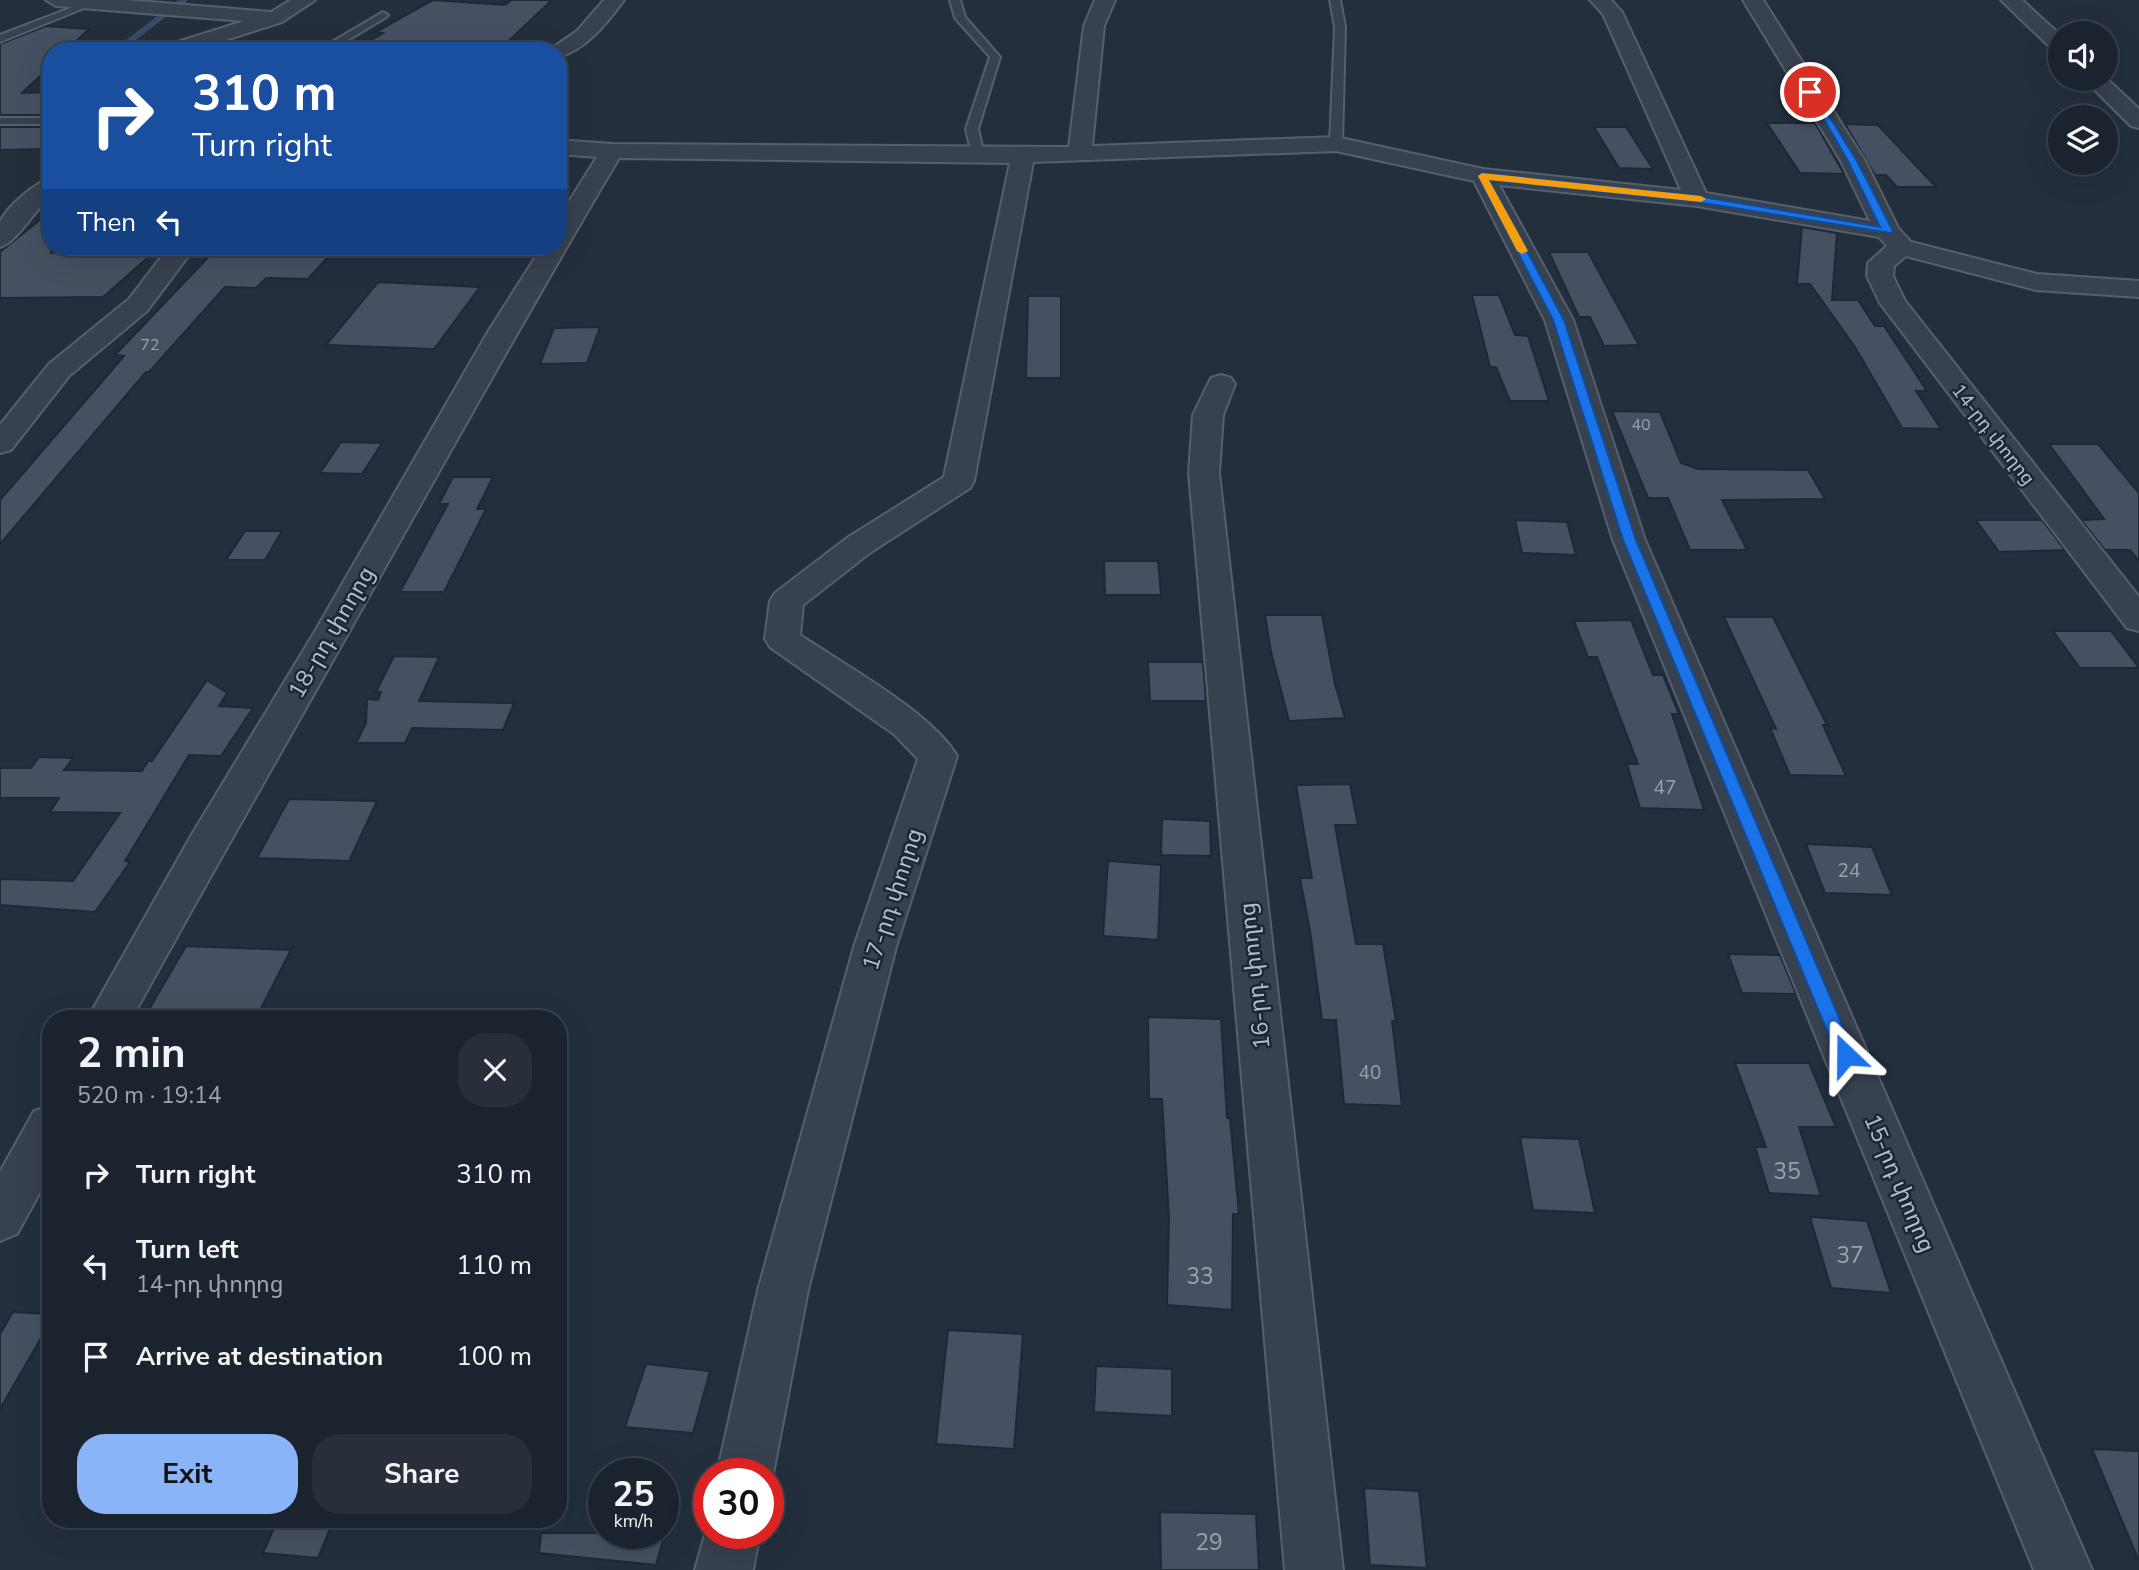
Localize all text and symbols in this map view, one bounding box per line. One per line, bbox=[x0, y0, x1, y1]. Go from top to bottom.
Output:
map controls bbox=[2048, 21, 2118, 175]
button: sound bbox=[2048, 21, 2118, 91]
text: 310 m bbox=[192, 60, 336, 127]
pin bbox=[1780, 62, 1840, 122]
icon: right bbox=[77, 70, 168, 161]
icon: arrive bbox=[1791, 73, 1829, 111]
button: layers bbox=[2048, 105, 2118, 175]
text: Turn right bbox=[192, 124, 332, 167]
icon: left bbox=[150, 203, 188, 241]
text: Then bbox=[77, 205, 136, 240]
house number: 72 bbox=[140, 334, 160, 356]
street label: 14-րդ փողոց bbox=[1945, 379, 2041, 491]
house number: 40 bbox=[1631, 414, 1651, 436]
street label: 18-րդ փողոց bbox=[281, 561, 382, 704]
house number: 47 bbox=[1654, 775, 1676, 801]
street label: 17-րդ փողոց bbox=[855, 824, 930, 974]
house number: 24 bbox=[1838, 858, 1860, 884]
street label: 16-րդ փողոց bbox=[1231, 901, 1278, 1051]
position arrow bbox=[1809, 1018, 1883, 1092]
text: 2 min bbox=[77, 1025, 186, 1082]
button: close bbox=[458, 1033, 532, 1107]
house number: 40 bbox=[1359, 1060, 1381, 1086]
text: 520 m · 19:14 bbox=[77, 1080, 222, 1111]
street label: 15-րդ փողոց bbox=[1856, 1109, 1943, 1257]
icon: right bbox=[77, 1156, 115, 1194]
house number: 35 bbox=[1773, 1156, 1801, 1187]
text: Turn right bbox=[136, 1157, 255, 1192]
text: 310 m bbox=[456, 1157, 532, 1192]
text: Turn left bbox=[136, 1232, 239, 1267]
house number: 37 bbox=[1836, 1240, 1864, 1271]
icon: left bbox=[77, 1247, 115, 1285]
text: 110 m bbox=[456, 1248, 532, 1283]
house number: 33 bbox=[1186, 1261, 1214, 1292]
text: 14-րդ փողոց bbox=[136, 1269, 284, 1300]
icon: arrive bbox=[77, 1338, 115, 1376]
text: Arrive at destination bbox=[136, 1339, 383, 1374]
text: 100 m bbox=[456, 1339, 532, 1374]
button: Exit bbox=[77, 1434, 298, 1514]
button: Share bbox=[312, 1434, 532, 1514]
speed limit sign: 30 bbox=[693, 1458, 784, 1549]
text: 25 bbox=[612, 1471, 655, 1518]
text: km/h bbox=[614, 1509, 653, 1533]
house number: 29 bbox=[1195, 1527, 1223, 1558]

